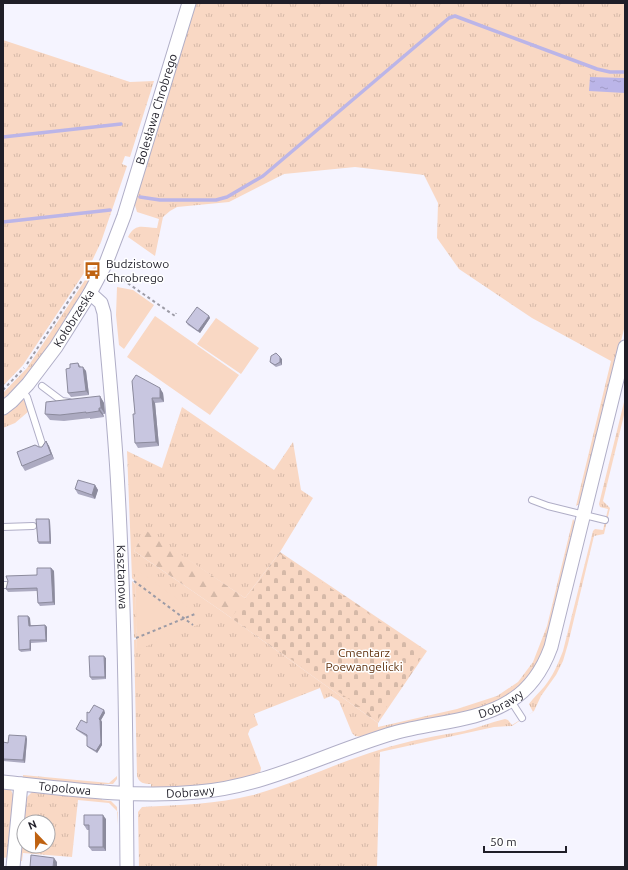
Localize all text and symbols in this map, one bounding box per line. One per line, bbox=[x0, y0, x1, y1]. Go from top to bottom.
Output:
street label: Bolesława Chrobrego bbox=[133, 52, 179, 166]
place label: Budzistowo Chrobrego bbox=[106, 257, 169, 284]
bus stop icon: Budzistowo Chrobrego bbox=[83, 261, 103, 281]
street label: Kołobrzeska bbox=[51, 287, 97, 349]
street label: Kasztanowa bbox=[115, 545, 130, 609]
park label: Cmentarz Poewangelicki bbox=[325, 646, 403, 673]
street label: Dobrawy bbox=[477, 687, 526, 720]
street label: Topolowa bbox=[38, 779, 92, 797]
street label: Dobrawy bbox=[166, 783, 216, 800]
north arrow bbox=[16, 814, 56, 854]
text: N bbox=[26, 818, 38, 832]
scale bar bbox=[484, 828, 566, 854]
text: 50 m bbox=[490, 835, 517, 848]

